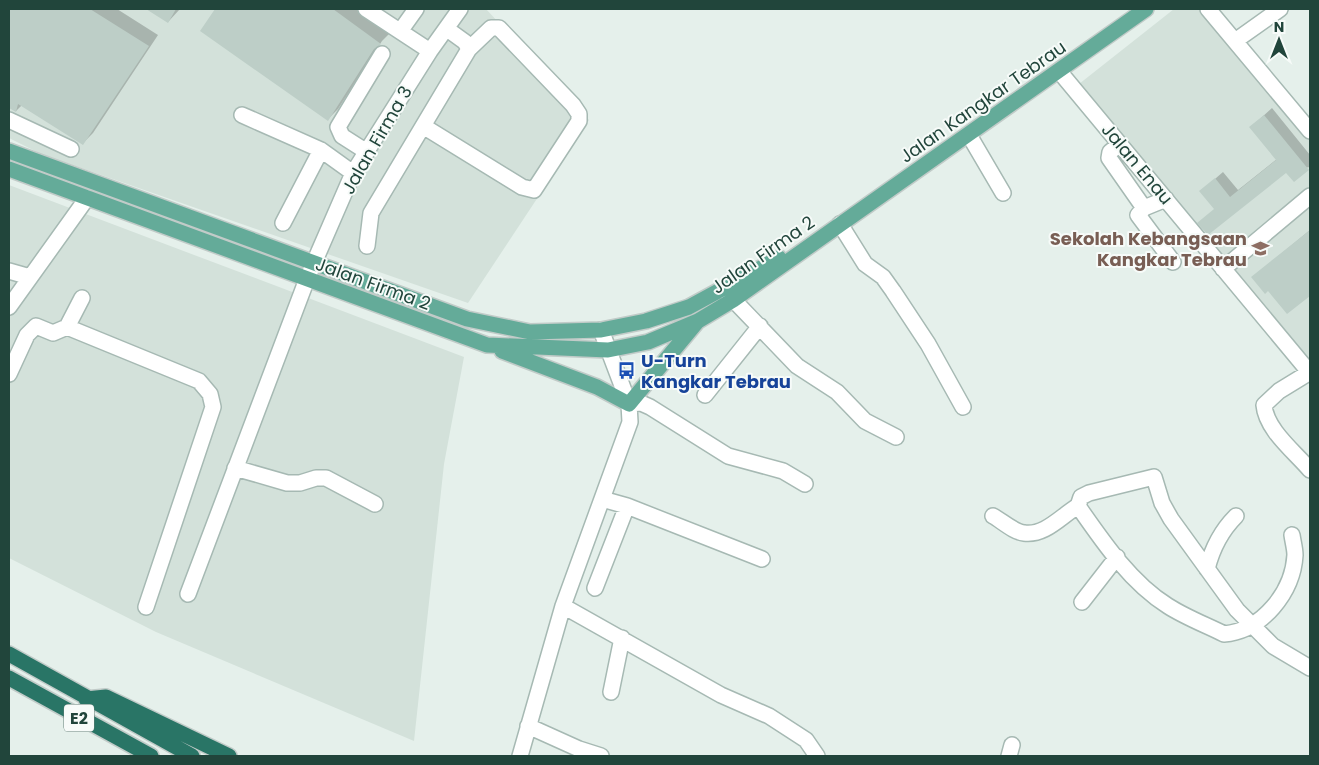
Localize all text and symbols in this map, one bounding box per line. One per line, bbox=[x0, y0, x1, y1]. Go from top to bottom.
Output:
north arrow bbox=[1254, 15, 1304, 65]
text: N bbox=[1274, 17, 1284, 37]
street label: Jalan Kangkar Tebrau bbox=[895, 35, 1071, 169]
street label: Jalan Firma 3 bbox=[335, 81, 418, 198]
street label: Jalan Enau bbox=[1096, 118, 1179, 210]
street label: Jalan Firma 2 bbox=[706, 210, 819, 299]
place label: Sekolah Kebangsaan Kangkar Tebrau bbox=[1050, 226, 1247, 272]
school or university icon: Sekolah Kebangsaan Kangkar Tebrau bbox=[1251, 239, 1271, 259]
street label: Jalan Firma 2 bbox=[312, 251, 434, 316]
place label: U-Turn Kangkar Tebrau bbox=[641, 348, 791, 394]
bus stop icon: U-Turn Kangkar Tebrau bbox=[617, 361, 637, 381]
road number: E2 bbox=[64, 704, 94, 731]

